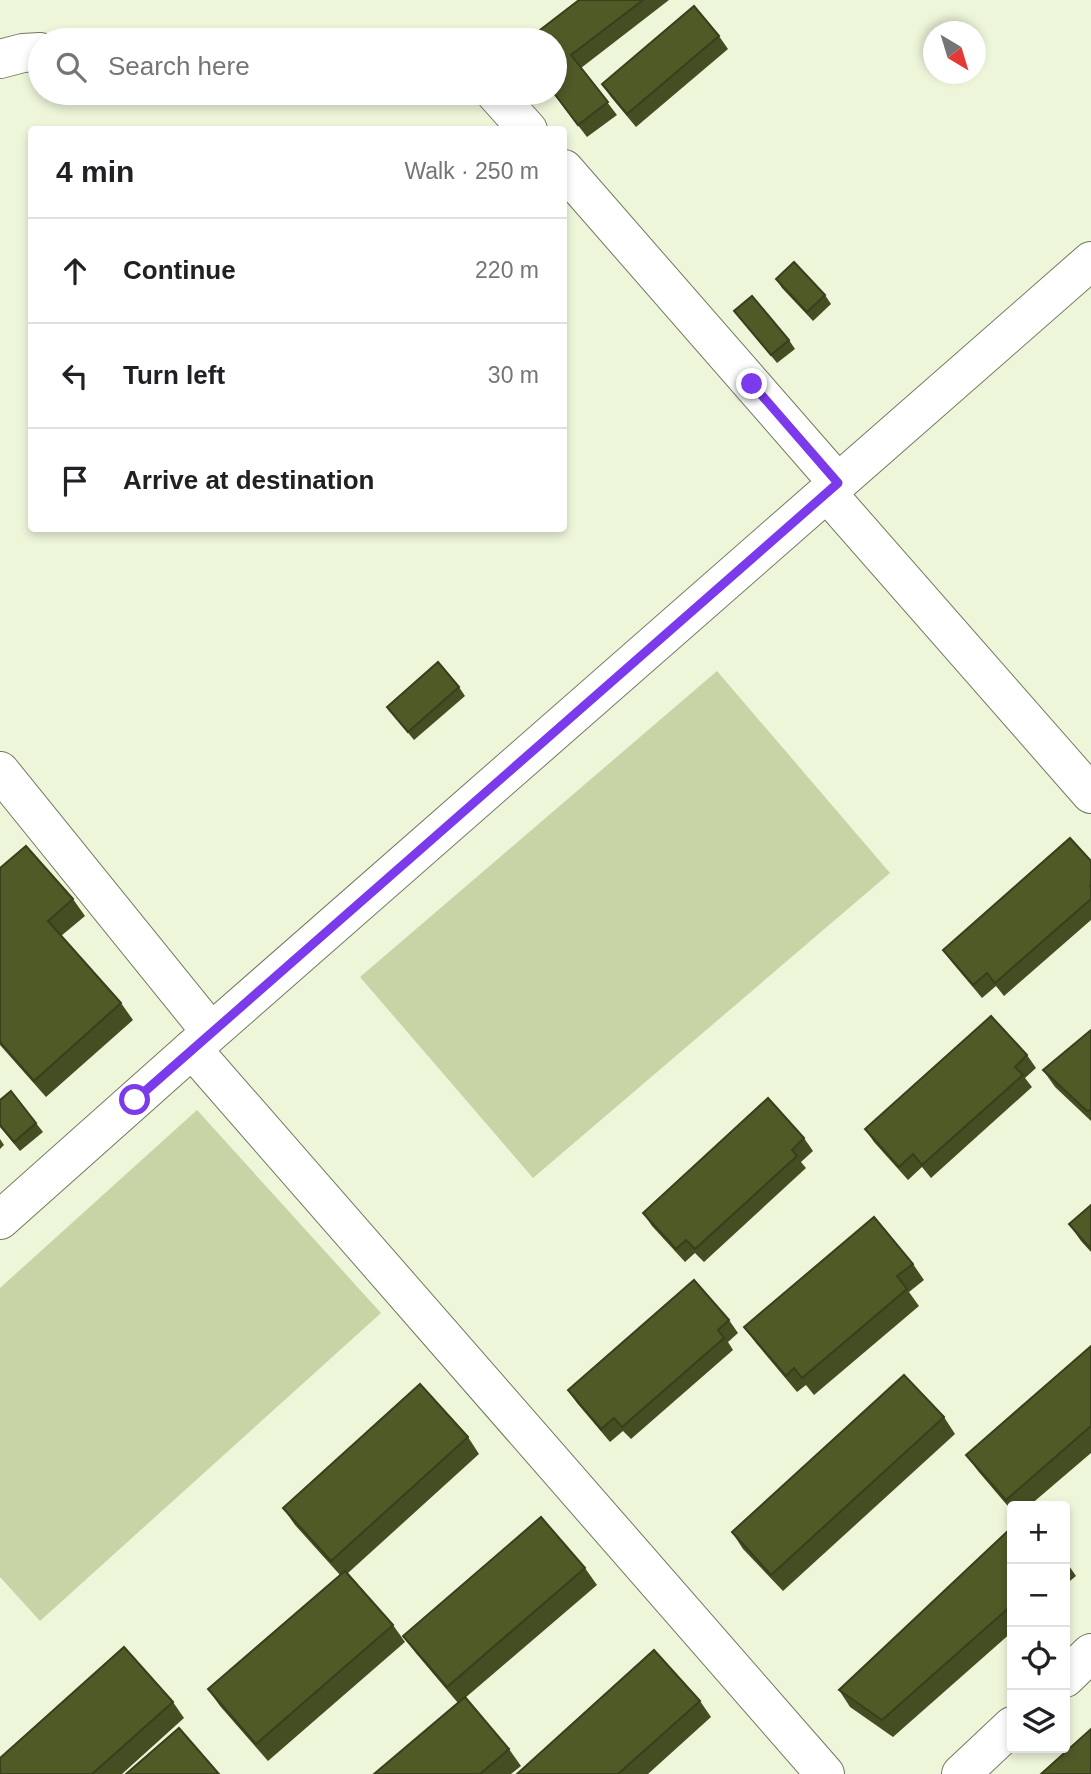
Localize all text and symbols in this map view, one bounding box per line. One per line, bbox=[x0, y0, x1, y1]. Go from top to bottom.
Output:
north arrow bbox=[923, 21, 986, 84]
search box bbox=[28, 28, 567, 105]
icon: search bbox=[52, 48, 90, 86]
text: Search here bbox=[108, 51, 250, 81]
text: 4 min bbox=[56, 155, 134, 188]
text: Walk · 250 m bbox=[404, 158, 539, 184]
icon: ahead bbox=[56, 252, 94, 290]
text: Continue bbox=[123, 255, 236, 285]
text: 220 m bbox=[475, 257, 539, 283]
icon: left bbox=[56, 357, 94, 395]
text: Turn left bbox=[123, 360, 225, 390]
text: 30 m bbox=[488, 362, 539, 388]
route end bbox=[736, 368, 767, 399]
icon: arrive bbox=[56, 462, 94, 500]
text: Arrive at destination bbox=[123, 465, 374, 495]
route start bbox=[119, 1084, 150, 1115]
map controls bbox=[1007, 1501, 1070, 1753]
button: + bbox=[1007, 1501, 1070, 1564]
button: − bbox=[1007, 1564, 1070, 1627]
button: locate bbox=[1007, 1627, 1070, 1690]
button: layers bbox=[1007, 1690, 1070, 1753]

